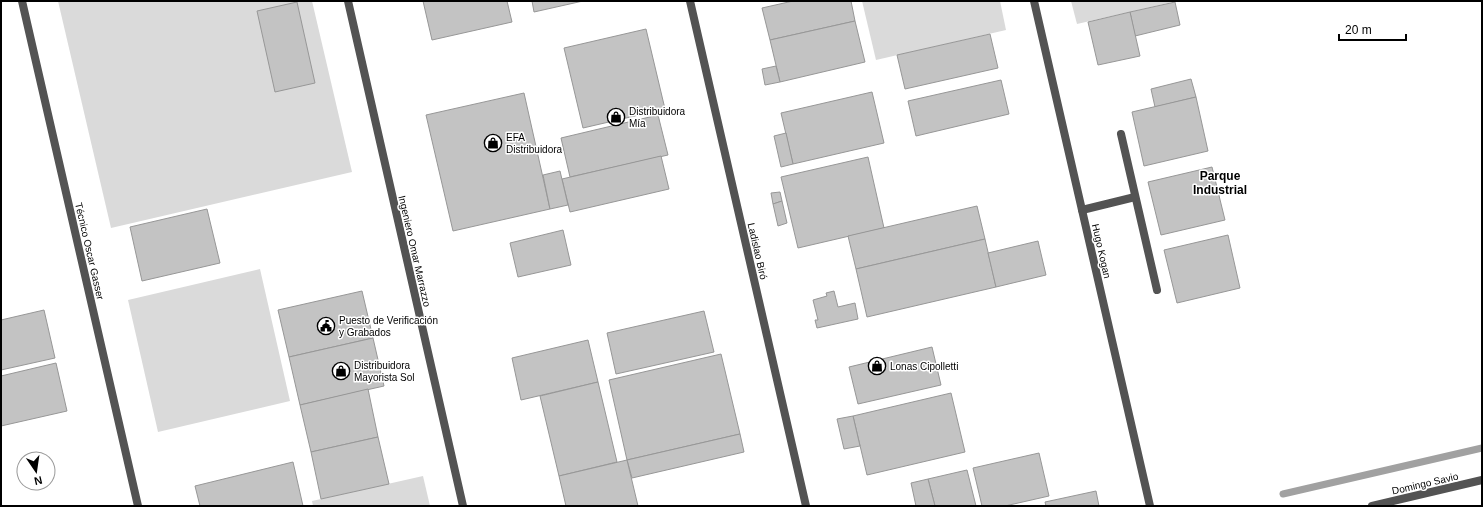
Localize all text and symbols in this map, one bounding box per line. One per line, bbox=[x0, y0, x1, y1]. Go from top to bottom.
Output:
scale bar bbox=[1339, 16, 1406, 42]
text: 20 m bbox=[1345, 23, 1372, 37]
place label: Distribuidora Mía bbox=[629, 106, 686, 129]
shop icon: Distribuidora Mía bbox=[606, 107, 626, 127]
place label: EFA Distribuidora bbox=[506, 132, 563, 155]
shop icon: EFA Distribuidora bbox=[483, 133, 503, 153]
district label: Parque Industrial bbox=[1193, 169, 1247, 197]
street label: Ingeniero Omar Marrazzo bbox=[396, 194, 433, 308]
street label: Técnico Oscar Gasser bbox=[73, 201, 106, 301]
street label: Ladislao Biró bbox=[746, 222, 769, 281]
street label: Hugo Kogan bbox=[1090, 223, 1113, 279]
place label: Puesto de Verificación y Grabados bbox=[339, 315, 438, 338]
public building icon: Puesto de Verificación y Grabados bbox=[316, 316, 336, 336]
shop icon: Lonas Cipolletti bbox=[867, 356, 887, 376]
place label: Distribuidora Mayorista Sol bbox=[354, 360, 415, 383]
shop icon: Distribuidora Mayorista Sol bbox=[331, 361, 351, 381]
place label: Lonas Cipolletti bbox=[890, 361, 958, 372]
north arrow bbox=[16, 451, 56, 491]
street label: Domingo Savio bbox=[1391, 470, 1460, 496]
text: N bbox=[33, 474, 43, 487]

